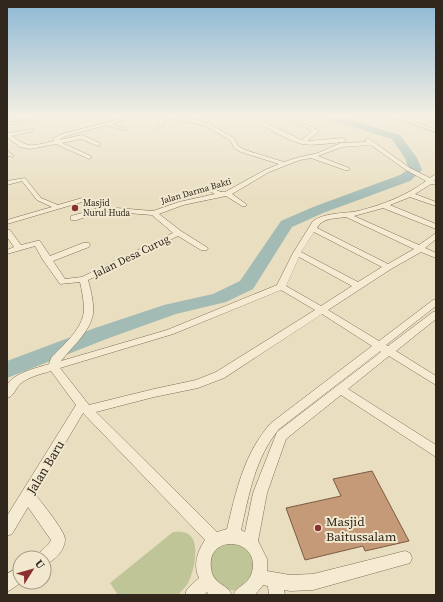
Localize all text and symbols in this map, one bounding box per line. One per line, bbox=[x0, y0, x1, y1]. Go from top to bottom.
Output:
street label: Jalan Darma Bakti bbox=[158, 175, 233, 207]
place label: Masjid Nurul Huda bbox=[83, 197, 131, 219]
marker: Masjid Nurul Huda bbox=[70, 203, 80, 213]
street label: Jalan Desa Curug bbox=[89, 231, 172, 282]
street label: Jalan Baru bbox=[22, 437, 68, 498]
place label: Masjid Baitussalam bbox=[326, 513, 397, 545]
marker: Masjid Baitussalam bbox=[313, 523, 323, 533]
north arrow bbox=[12, 550, 52, 590]
text: U bbox=[31, 557, 48, 572]

